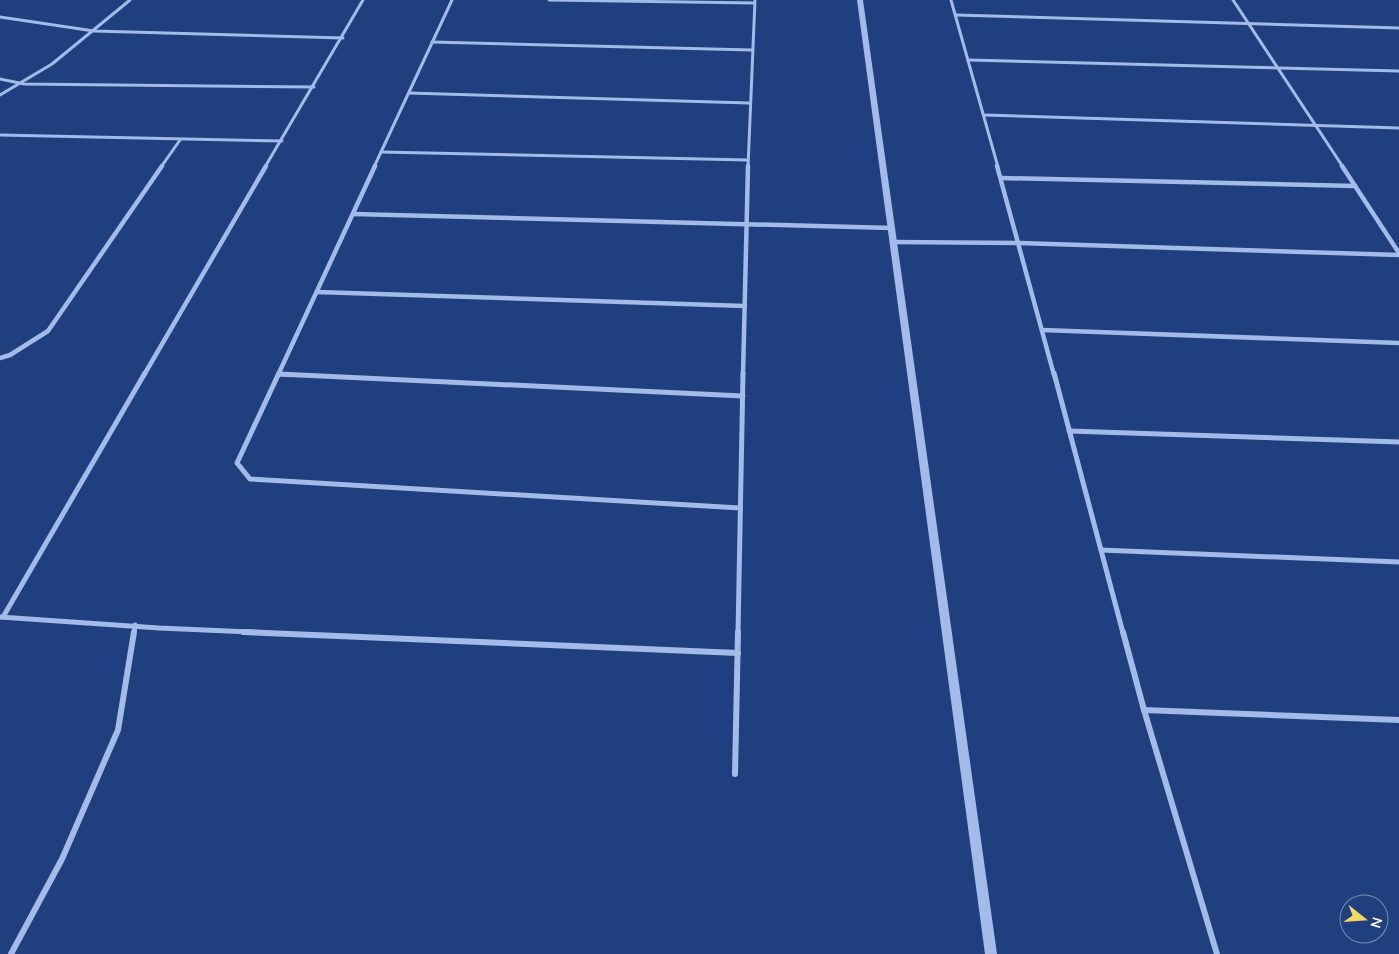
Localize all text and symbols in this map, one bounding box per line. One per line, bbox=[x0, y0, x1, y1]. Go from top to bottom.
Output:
north arrow bbox=[1339, 894, 1389, 944]
text: N bbox=[1365, 915, 1387, 930]

